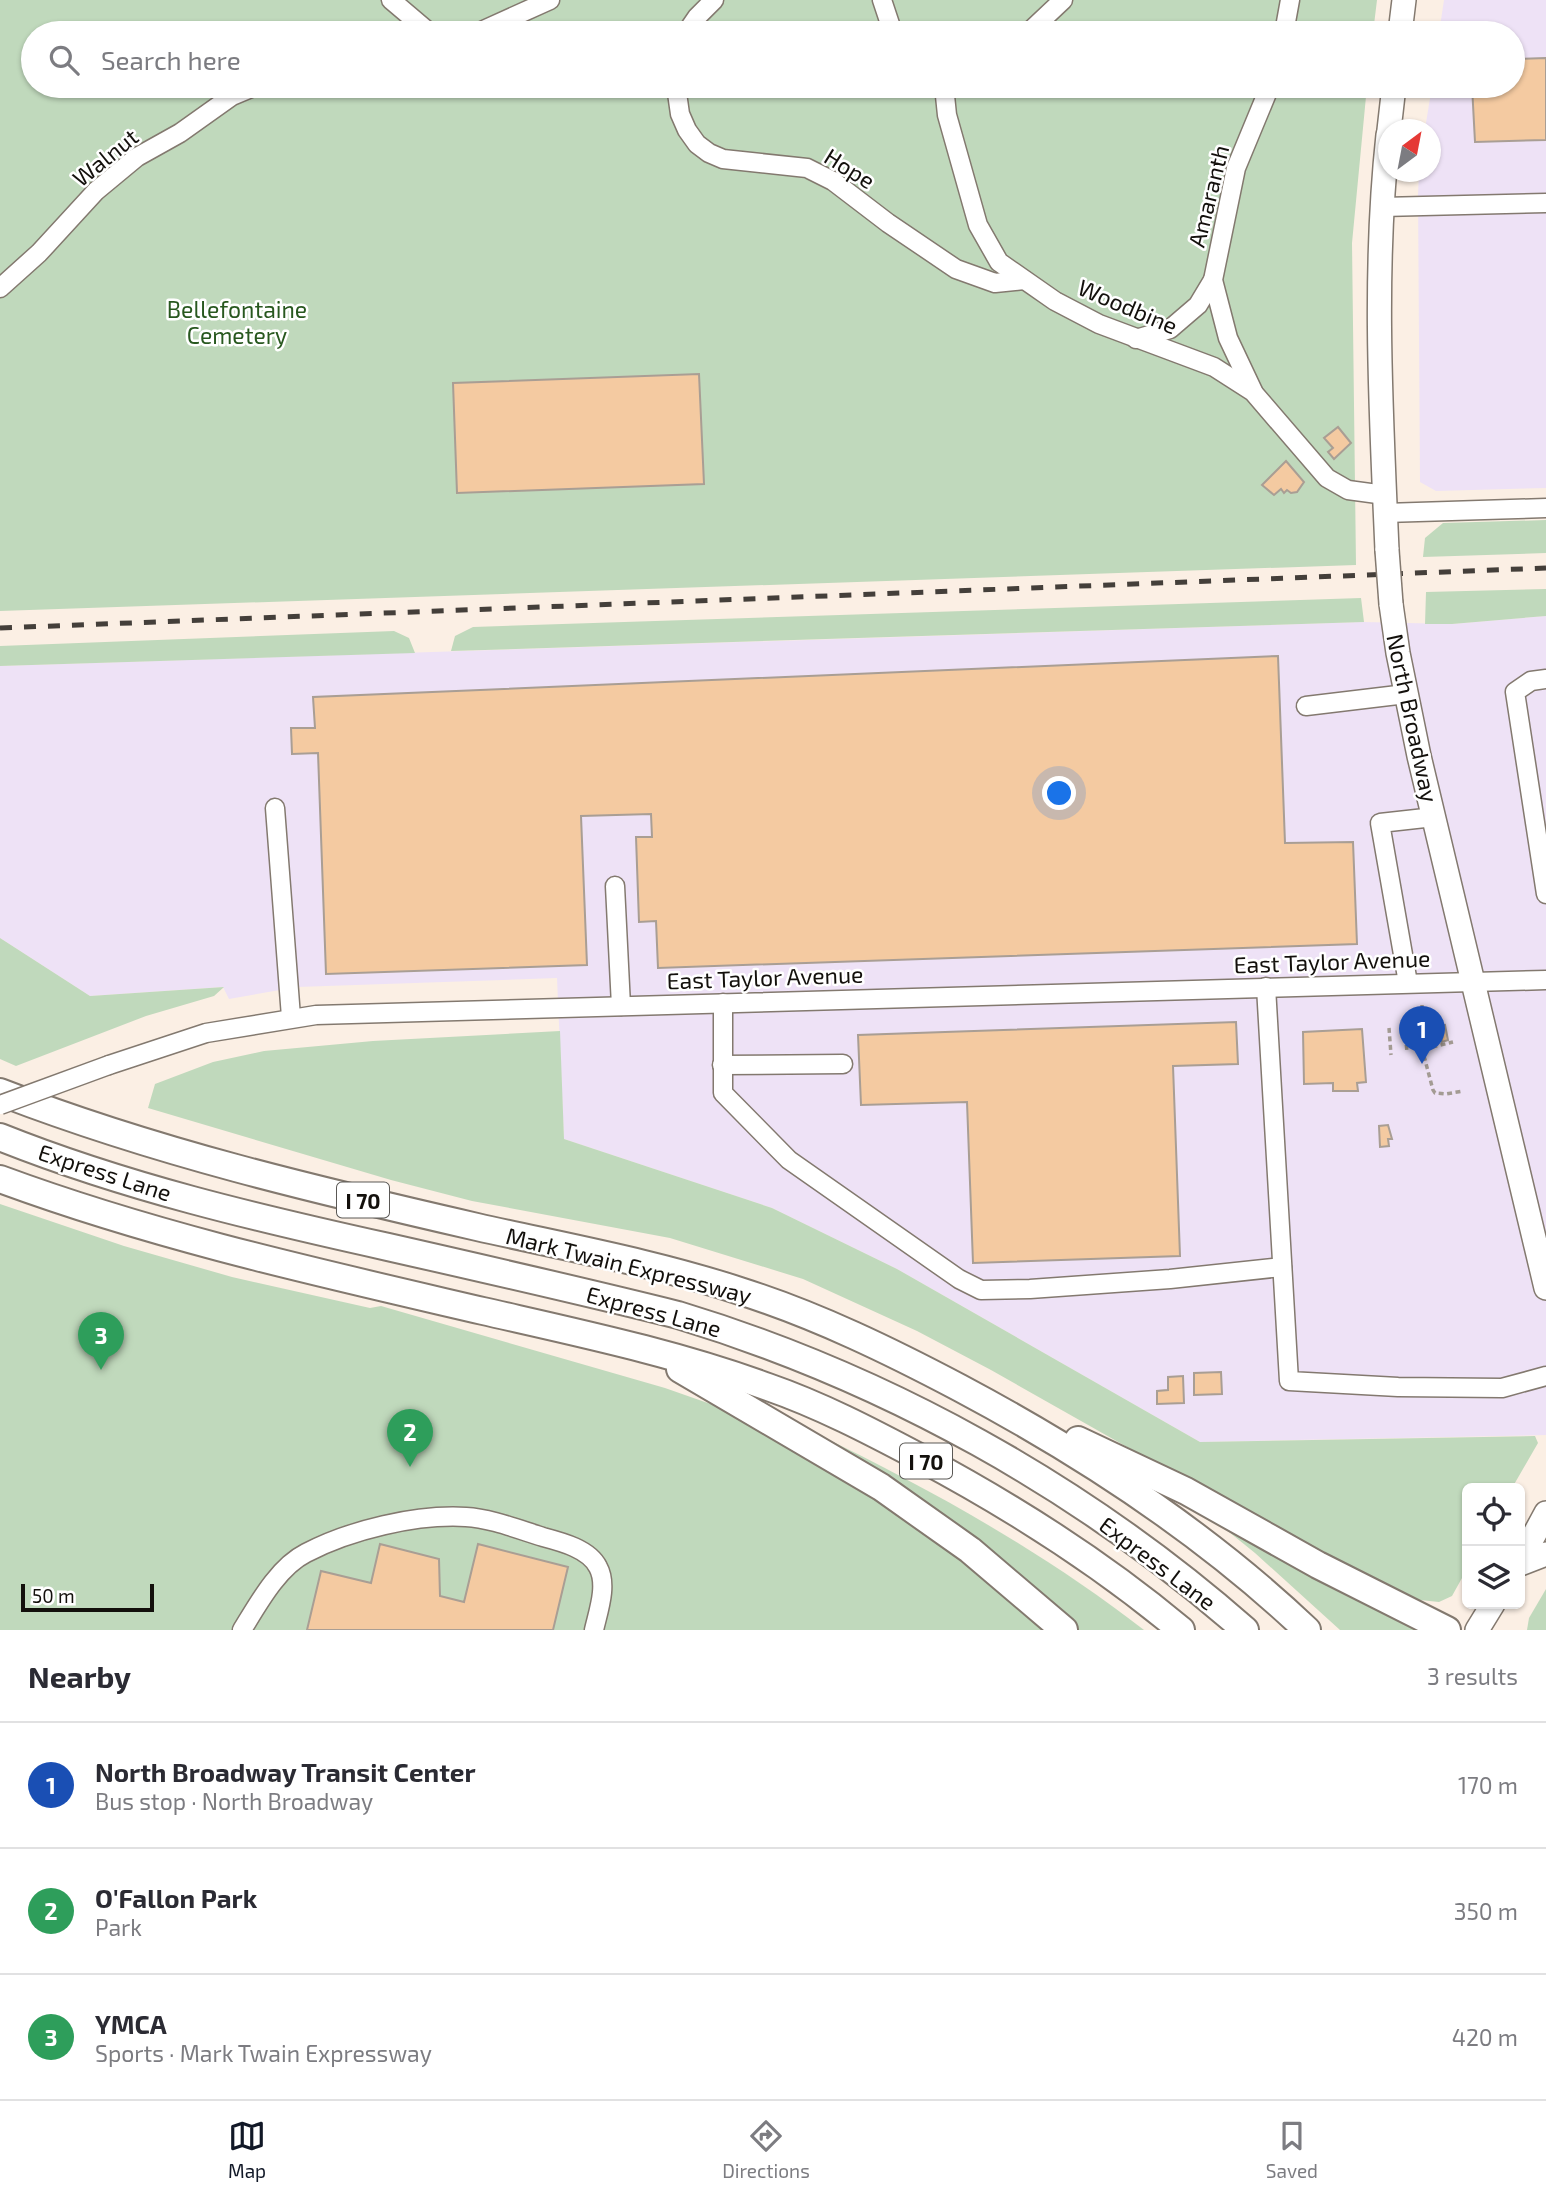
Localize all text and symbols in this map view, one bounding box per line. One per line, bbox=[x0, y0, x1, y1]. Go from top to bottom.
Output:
search box bbox=[21, 21, 1525, 98]
icon: search bbox=[45, 41, 83, 79]
text: Search here bbox=[101, 44, 241, 75]
north arrow bbox=[1378, 119, 1441, 182]
street label: Walnut bbox=[67, 122, 144, 192]
street label: Hope bbox=[820, 142, 880, 194]
street label: Amaranth bbox=[1182, 142, 1234, 250]
street label: Woodbine bbox=[1074, 273, 1182, 339]
park label: Bellefontaine Cemetery bbox=[167, 295, 307, 349]
street label: North Broadway bbox=[1381, 631, 1445, 805]
your location bbox=[1042, 776, 1076, 810]
street label: East Taylor Avenue bbox=[1233, 944, 1431, 978]
street label: East Taylor Avenue bbox=[666, 960, 864, 994]
pin: 1 bbox=[1399, 1006, 1445, 1064]
street label: Express Lane bbox=[35, 1137, 175, 1207]
road number: I 70 bbox=[337, 1182, 389, 1218]
street label: Mark Twain Expressway bbox=[503, 1221, 755, 1309]
street label: Express Lane bbox=[584, 1280, 724, 1342]
pin: 3 bbox=[78, 1312, 124, 1370]
pin: 2 bbox=[387, 1409, 433, 1467]
road number: I 70 bbox=[900, 1444, 952, 1478]
map controls bbox=[1462, 1483, 1525, 1609]
button: locate bbox=[1462, 1483, 1525, 1546]
street label: Express Lane bbox=[1094, 1510, 1222, 1616]
button: layers bbox=[1462, 1546, 1525, 1609]
scale bar bbox=[21, 1581, 154, 1613]
text: 50 m bbox=[32, 1584, 75, 1607]
text: Nearby bbox=[28, 1658, 131, 1694]
text: 3 results bbox=[1427, 1662, 1518, 1690]
text: North Broadway Transit Center bbox=[95, 1756, 476, 1787]
text: 1 bbox=[46, 1771, 56, 1799]
text: 170 m bbox=[1458, 1771, 1518, 1799]
text: Bus stop · North Broadway bbox=[95, 1787, 373, 1815]
text: O'Fallon Park bbox=[95, 1882, 257, 1913]
text: 2 bbox=[44, 1897, 58, 1925]
text: 350 m bbox=[1454, 1897, 1518, 1925]
text: Park bbox=[95, 1913, 142, 1941]
text: YMCA bbox=[95, 2008, 167, 2039]
text: 3 bbox=[44, 2023, 58, 2051]
text: 420 m bbox=[1452, 2023, 1518, 2051]
text: Sports · Mark Twain Expressway bbox=[95, 2039, 432, 2067]
tab: Map bbox=[228, 2117, 266, 2182]
tab: Directions bbox=[722, 2117, 810, 2182]
tab: Saved bbox=[1266, 2117, 1318, 2182]

